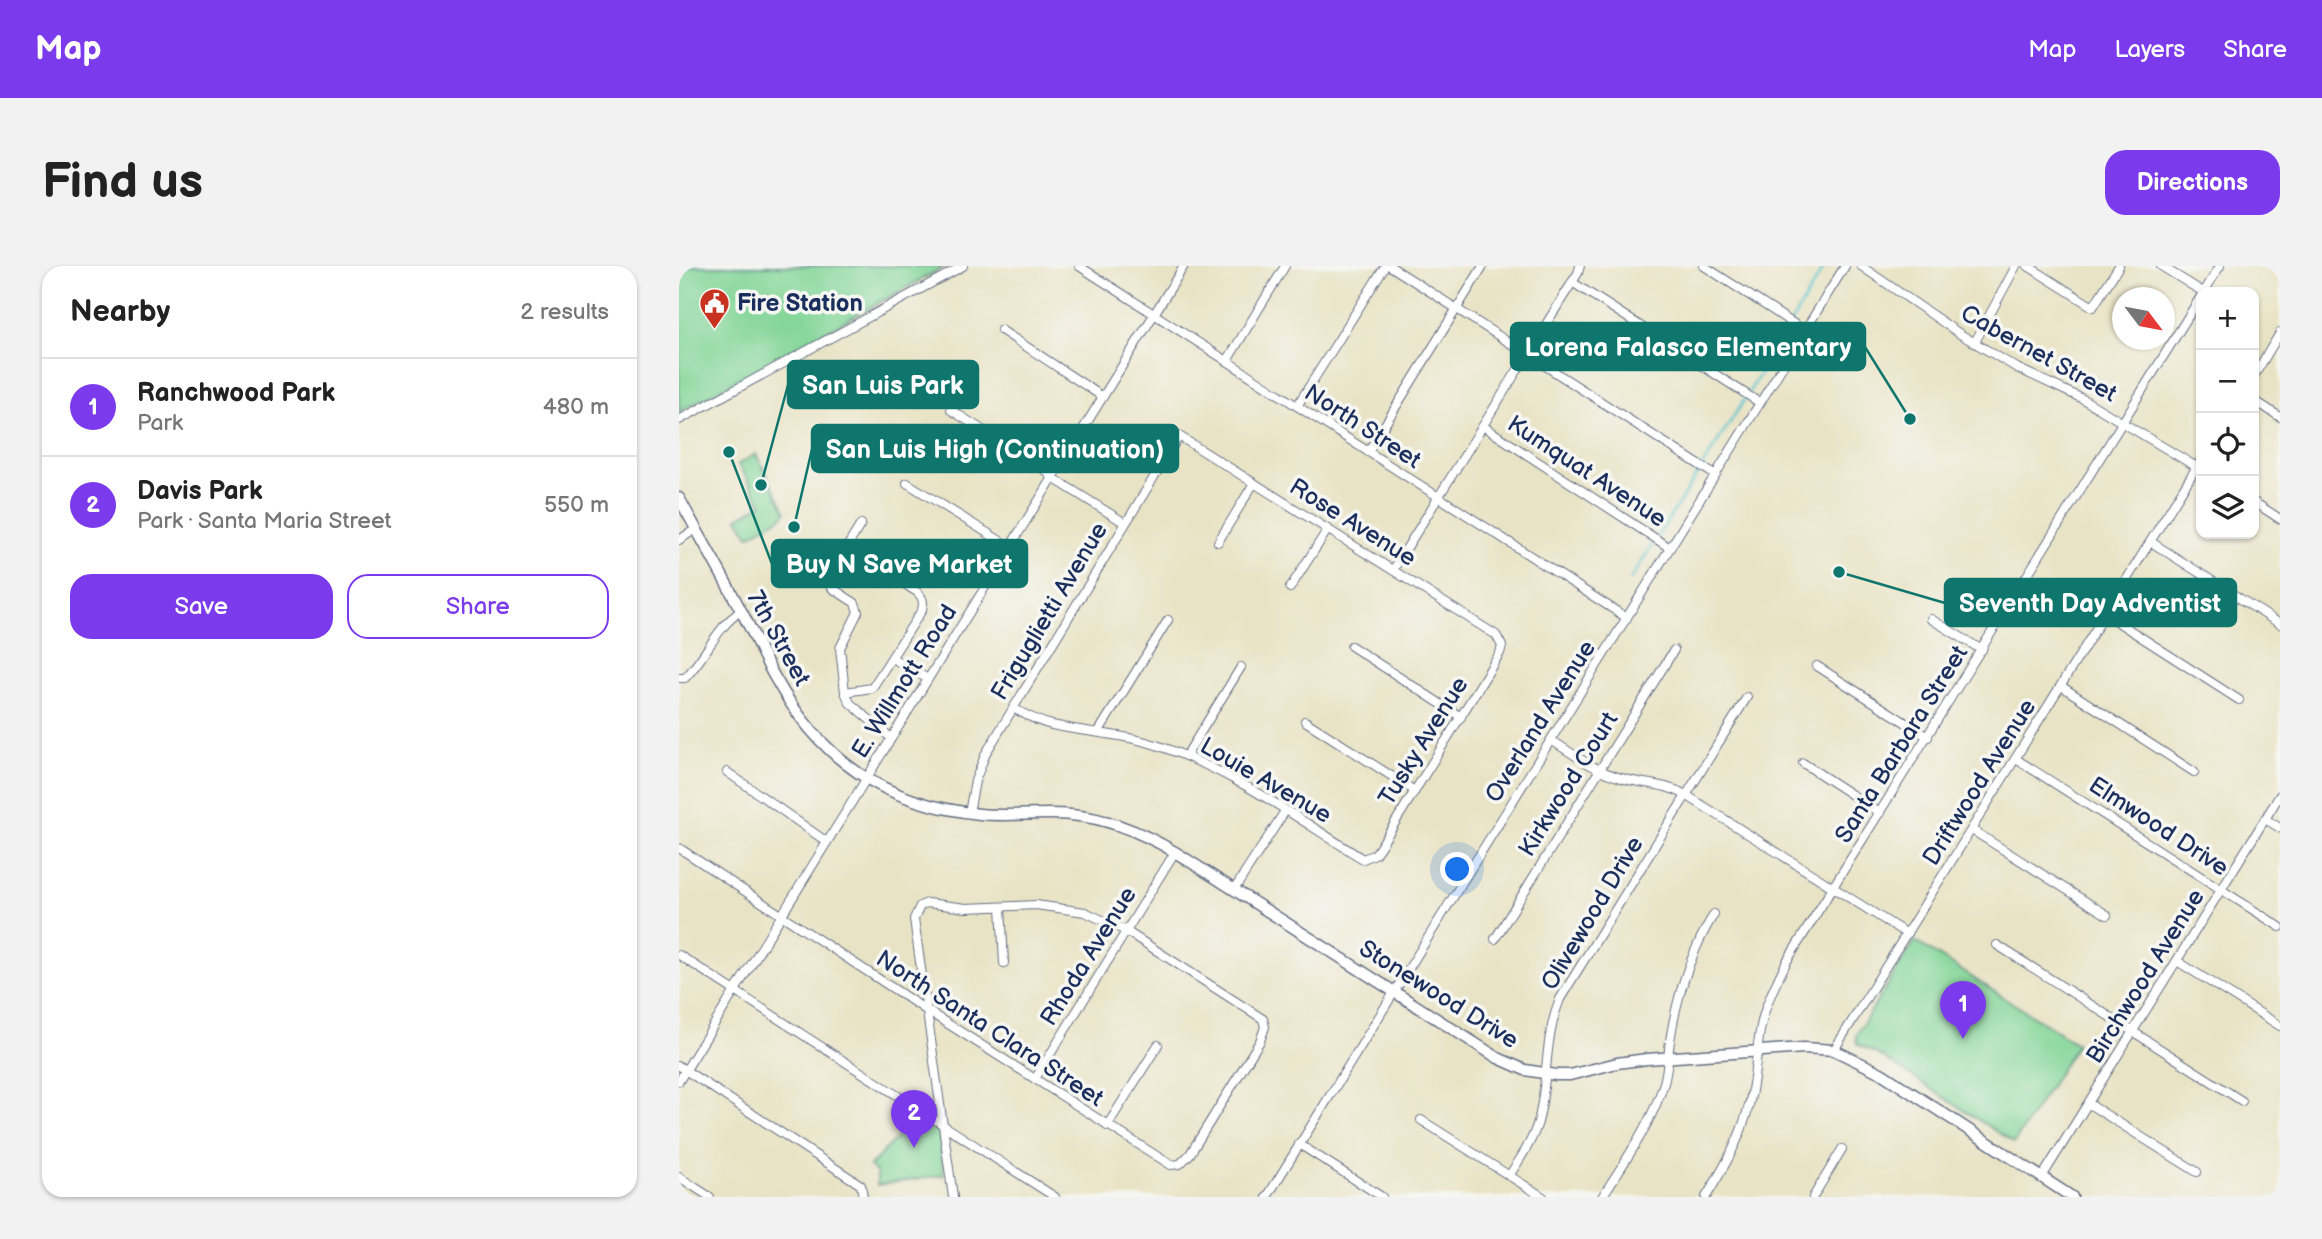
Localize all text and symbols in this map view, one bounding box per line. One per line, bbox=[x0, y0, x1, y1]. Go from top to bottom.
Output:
text: Map bbox=[35, 29, 101, 69]
text: Map bbox=[2028, 35, 2076, 64]
text: Layers bbox=[2114, 35, 2185, 64]
text: Share bbox=[2223, 35, 2287, 64]
button: Directions bbox=[2105, 150, 2280, 215]
text: Find us bbox=[42, 153, 203, 212]
public building icon: Fire Station bbox=[697, 286, 731, 330]
north arrow bbox=[2112, 287, 2175, 350]
map controls bbox=[2196, 287, 2259, 539]
button: + bbox=[2196, 287, 2259, 350]
place label: Fire Station bbox=[737, 289, 863, 318]
text: Nearby bbox=[70, 294, 170, 330]
text: 2 results bbox=[520, 298, 609, 326]
street label: Cabernet Street bbox=[1956, 299, 2122, 409]
callout: Lorena Falasco Elementary bbox=[1511, 323, 1865, 370]
text: Lorena Falasco Elementary bbox=[1525, 333, 1851, 364]
button: − bbox=[2196, 350, 2259, 413]
callout: San Luis Park bbox=[788, 361, 978, 408]
text: San Luis Park bbox=[802, 371, 964, 402]
text: Ranchwood Park bbox=[137, 378, 335, 409]
street label: North Street bbox=[1299, 378, 1427, 475]
text: 1 bbox=[88, 393, 98, 421]
text: 480 m bbox=[543, 393, 609, 421]
text: Park bbox=[137, 409, 183, 437]
street label: Kumquat Avenue bbox=[1502, 409, 1672, 534]
button: locate bbox=[2196, 413, 2259, 476]
callout: San Luis High (Continuation) bbox=[812, 425, 1178, 472]
text: San Luis High (Continuation) bbox=[826, 435, 1164, 466]
street label: Rose Avenue bbox=[1284, 472, 1421, 573]
text: Davis Park bbox=[137, 476, 263, 507]
button: layers bbox=[2196, 476, 2259, 539]
text: 2 bbox=[86, 491, 100, 519]
text: 550 m bbox=[544, 491, 609, 519]
text: Park · Santa Maria Street bbox=[137, 507, 392, 535]
street label: Friguglietti Avenue bbox=[985, 517, 1114, 705]
callout: Buy N Save Market bbox=[772, 540, 1027, 587]
text: Buy N Save Market bbox=[786, 550, 1013, 581]
button: Save bbox=[70, 574, 333, 639]
button: Share bbox=[347, 574, 609, 639]
callout: Seventh Day Adventist bbox=[1945, 579, 2236, 626]
street label: 7th Street bbox=[741, 586, 817, 691]
text: Seventh Day Adventist bbox=[1959, 589, 2221, 620]
street label: E. Willmott Road bbox=[846, 599, 963, 763]
street label: Overland Avenue bbox=[1479, 635, 1602, 808]
street label: Santa Barbara Street bbox=[1829, 639, 1974, 849]
street label: Tusky Avenue bbox=[1372, 671, 1475, 811]
street label: Driftwood Avenue bbox=[1917, 694, 2042, 871]
street label: Kirkwood Court bbox=[1512, 706, 1625, 862]
street label: Louie Avenue bbox=[1195, 731, 1337, 830]
street label: Elmwood Drive bbox=[2083, 771, 2234, 882]
street label: Olivewood Drive bbox=[1535, 831, 1650, 995]
your location bbox=[1440, 852, 1474, 886]
street label: Rhoda Avenue bbox=[1034, 881, 1143, 1031]
street label: Birchwood Avenue bbox=[2080, 884, 2211, 1069]
street label: Stonewood Drive bbox=[1354, 934, 1524, 1055]
street label: North Santa Clara Street bbox=[871, 944, 1109, 1113]
pin: 1 bbox=[1940, 981, 1986, 1039]
pin: 2 bbox=[891, 1090, 937, 1148]

